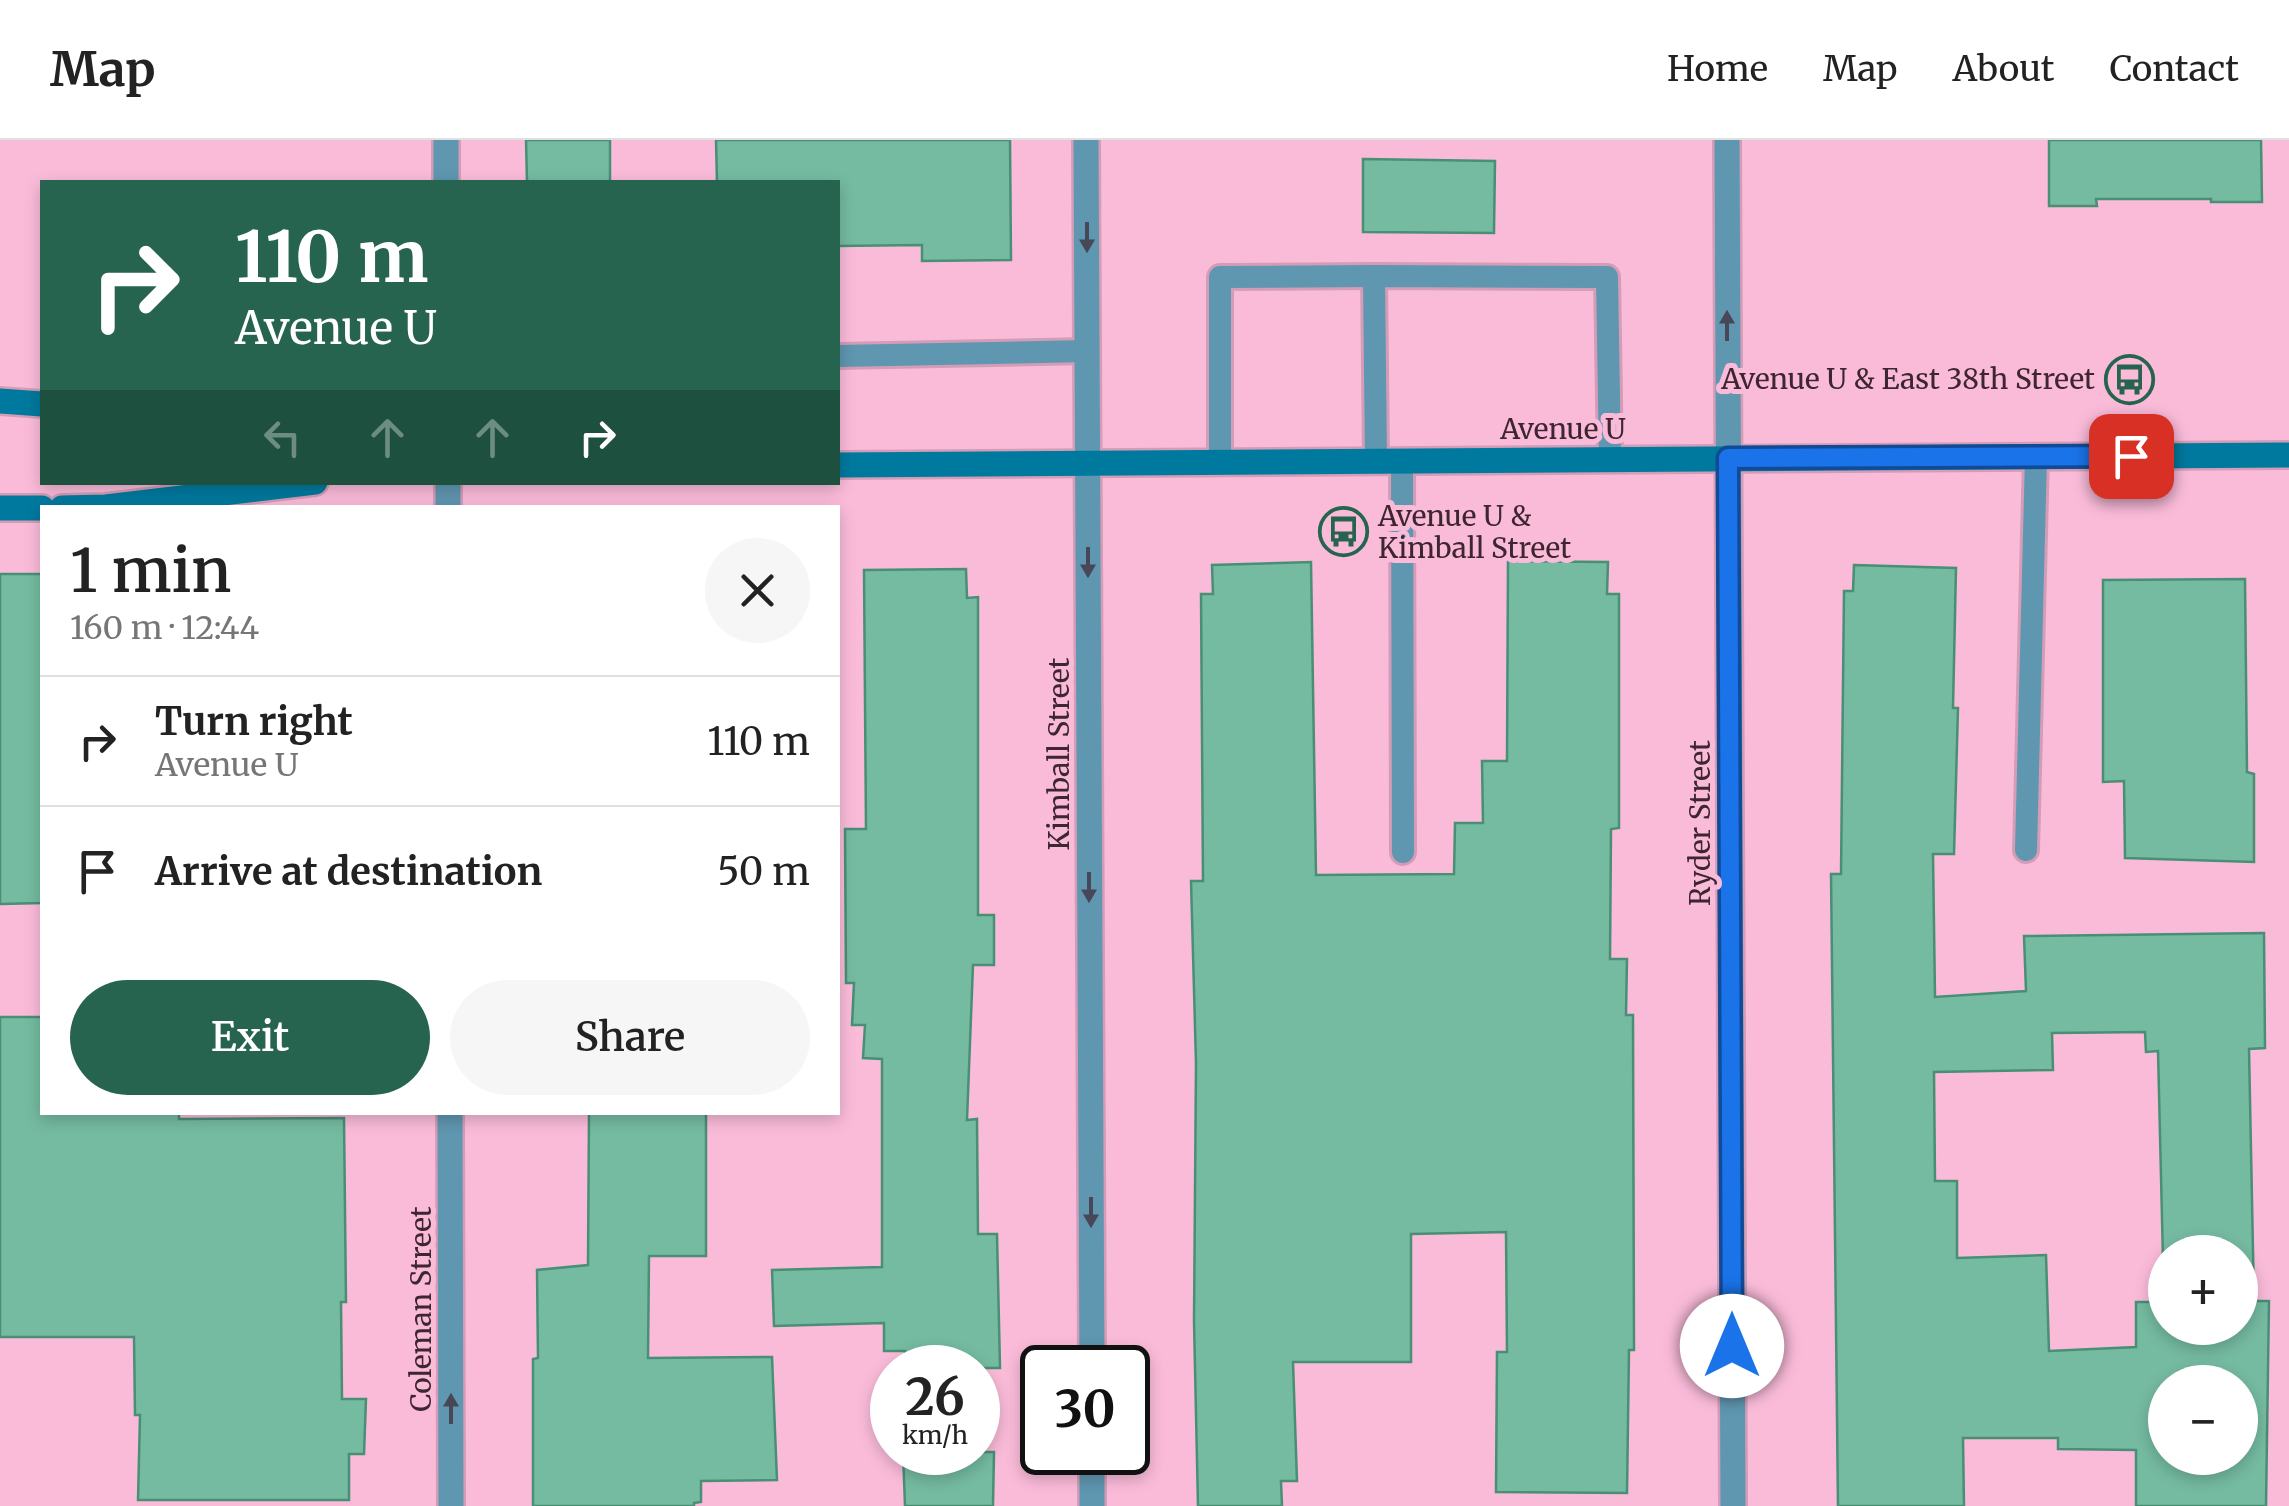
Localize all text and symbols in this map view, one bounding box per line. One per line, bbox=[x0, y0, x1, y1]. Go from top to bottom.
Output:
text: Map bbox=[50, 39, 155, 99]
text: Home bbox=[1667, 47, 1768, 91]
text: Map bbox=[1823, 47, 1898, 91]
text: About bbox=[1953, 47, 2054, 91]
text: Contact bbox=[2109, 47, 2239, 91]
text: 110 m bbox=[235, 213, 428, 301]
icon: right bbox=[70, 220, 200, 350]
one-way arrow bbox=[1079, 222, 1095, 254]
text: Avenue U bbox=[235, 300, 437, 356]
one-way arrow bbox=[1719, 309, 1735, 341]
bus stop icon: Avenue U & East 38th Street bbox=[2104, 353, 2156, 405]
place label: Avenue U & East 38th Street bbox=[1720, 361, 2095, 397]
icon: left bbox=[255, 410, 310, 465]
icon: ahead bbox=[360, 410, 415, 465]
icon: ahead bbox=[465, 410, 520, 465]
icon: right bbox=[570, 410, 625, 465]
street label: Avenue U bbox=[1499, 411, 1626, 447]
pin bbox=[2089, 414, 2174, 499]
icon: arrive bbox=[2104, 429, 2159, 484]
place label: Avenue U & Kimball Street bbox=[1377, 498, 1571, 566]
bus stop icon: Avenue U & Kimball Street bbox=[1317, 506, 1369, 558]
text: 1 min bbox=[70, 533, 231, 608]
button: close bbox=[705, 538, 810, 643]
one-way arrow bbox=[1080, 547, 1096, 579]
text: 160 m · 12:44 bbox=[70, 608, 259, 648]
street label: Kimball Street bbox=[1041, 657, 1077, 851]
text: Turn right bbox=[155, 698, 353, 745]
icon: right bbox=[70, 714, 125, 769]
text: 110 m bbox=[707, 718, 810, 765]
street label: Ryder Street bbox=[1682, 740, 1718, 906]
text: Avenue U bbox=[155, 745, 299, 785]
icon: arrive bbox=[70, 844, 125, 899]
text: Arrive at destination bbox=[155, 848, 542, 895]
text: 50 m bbox=[717, 848, 810, 895]
one-way arrow bbox=[1081, 872, 1097, 904]
button: Exit bbox=[70, 980, 430, 1095]
button: Share bbox=[450, 980, 810, 1095]
one-way arrow bbox=[1083, 1197, 1099, 1229]
street label: Coleman Street bbox=[403, 1206, 439, 1412]
map controls bbox=[2148, 1235, 2258, 1475]
button: + bbox=[2148, 1235, 2258, 1345]
position arrow bbox=[1680, 1294, 1784, 1398]
speed limit sign: 30 bbox=[1020, 1345, 1150, 1475]
button: − bbox=[2148, 1365, 2258, 1475]
text: 26 bbox=[905, 1366, 965, 1429]
one-way arrow bbox=[443, 1392, 459, 1424]
text: km/h bbox=[902, 1419, 968, 1451]

